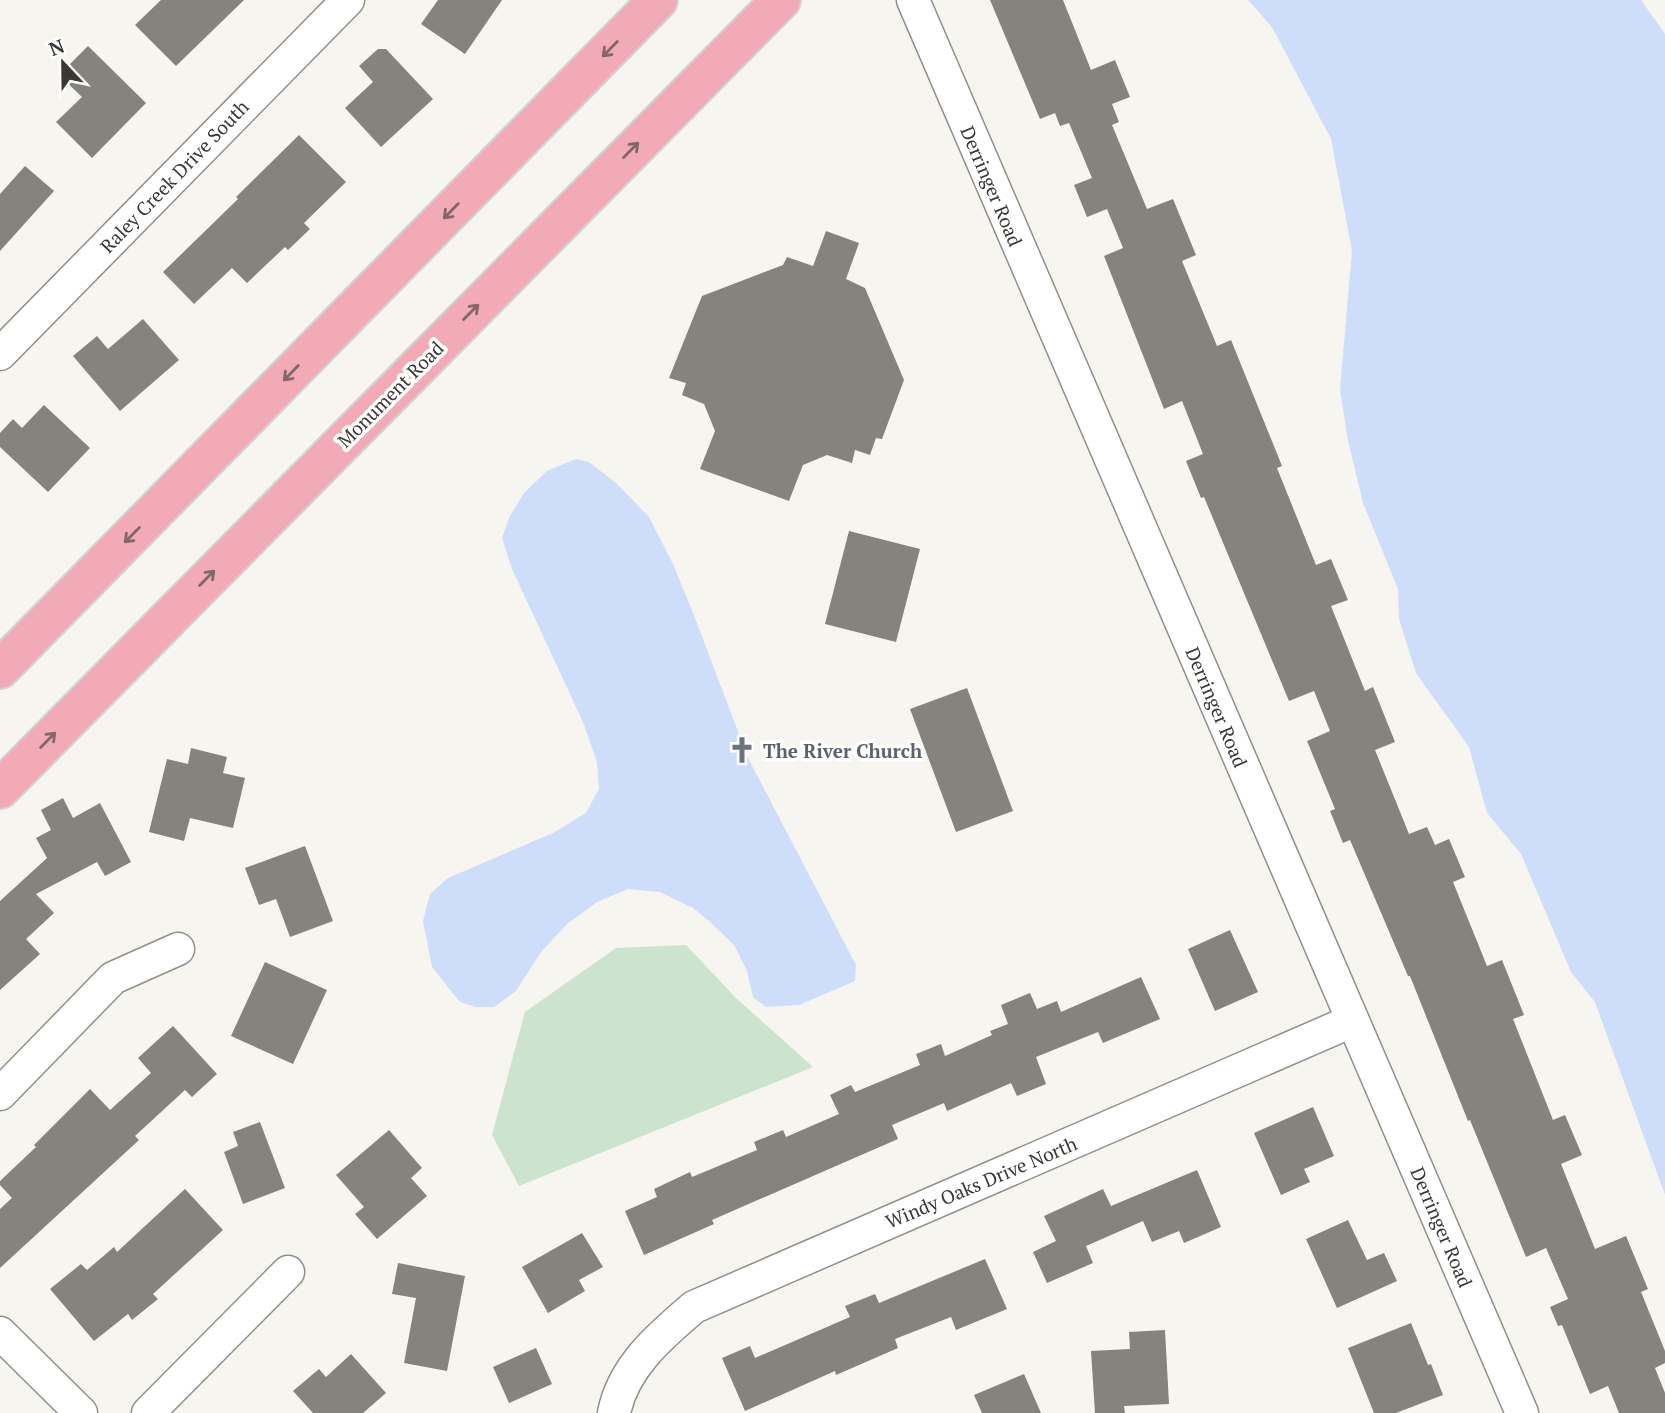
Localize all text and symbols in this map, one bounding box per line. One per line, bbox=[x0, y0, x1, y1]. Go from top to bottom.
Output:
north arrow bbox=[28, 28, 98, 98]
text: N bbox=[45, 32, 68, 61]
one-way arrow bbox=[602, 40, 619, 57]
street label: Raley Creek Drive South bbox=[94, 94, 254, 258]
street label: Derringer Road bbox=[955, 122, 1029, 250]
one-way arrow bbox=[623, 142, 640, 159]
one-way arrow bbox=[442, 202, 459, 219]
one-way arrow bbox=[462, 303, 479, 320]
street label: Monument Road bbox=[331, 335, 449, 453]
one-way arrow bbox=[283, 365, 300, 382]
one-way arrow bbox=[123, 527, 140, 544]
one-way arrow bbox=[199, 570, 216, 587]
street label: Derringer Road bbox=[1180, 643, 1254, 771]
one-way arrow bbox=[39, 732, 56, 749]
church icon: The River Church bbox=[727, 735, 757, 765]
place label: The River Church bbox=[763, 738, 922, 763]
street label: Windy Oaks Drive North bbox=[881, 1130, 1081, 1234]
street label: Derringer Road bbox=[1405, 1163, 1479, 1291]

